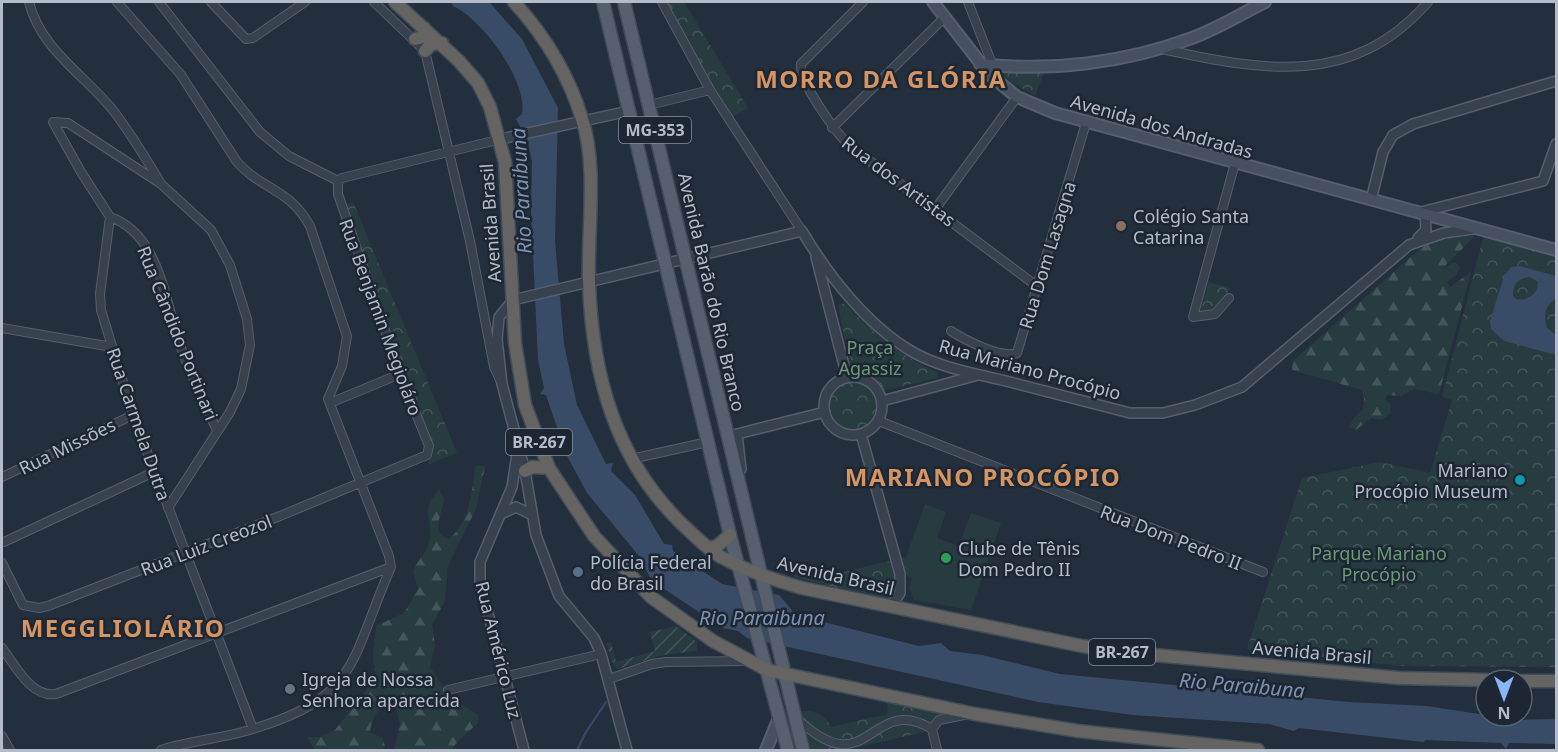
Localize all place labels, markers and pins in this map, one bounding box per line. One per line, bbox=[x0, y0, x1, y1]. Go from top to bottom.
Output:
place label: Colégio Santa Catarina bbox=[1133, 204, 1249, 249]
marker: Colégio Santa Catarina bbox=[1114, 219, 1128, 233]
place label: Mariano Procópio Museum bbox=[1354, 458, 1508, 503]
marker: Mariano Procópio Museum bbox=[1513, 473, 1527, 487]
place label: Clube de Tênis Dom Pedro II bbox=[958, 536, 1080, 581]
place label: Polícia Federal do Brasil bbox=[590, 550, 712, 595]
marker: Clube de Tênis Dom Pedro II bbox=[939, 551, 953, 565]
marker: Polícia Federal do Brasil bbox=[571, 565, 585, 579]
place label: Igreja de Nossa Senhora aparecida bbox=[302, 667, 460, 712]
marker: Igreja de Nossa Senhora aparecida bbox=[283, 682, 297, 696]

